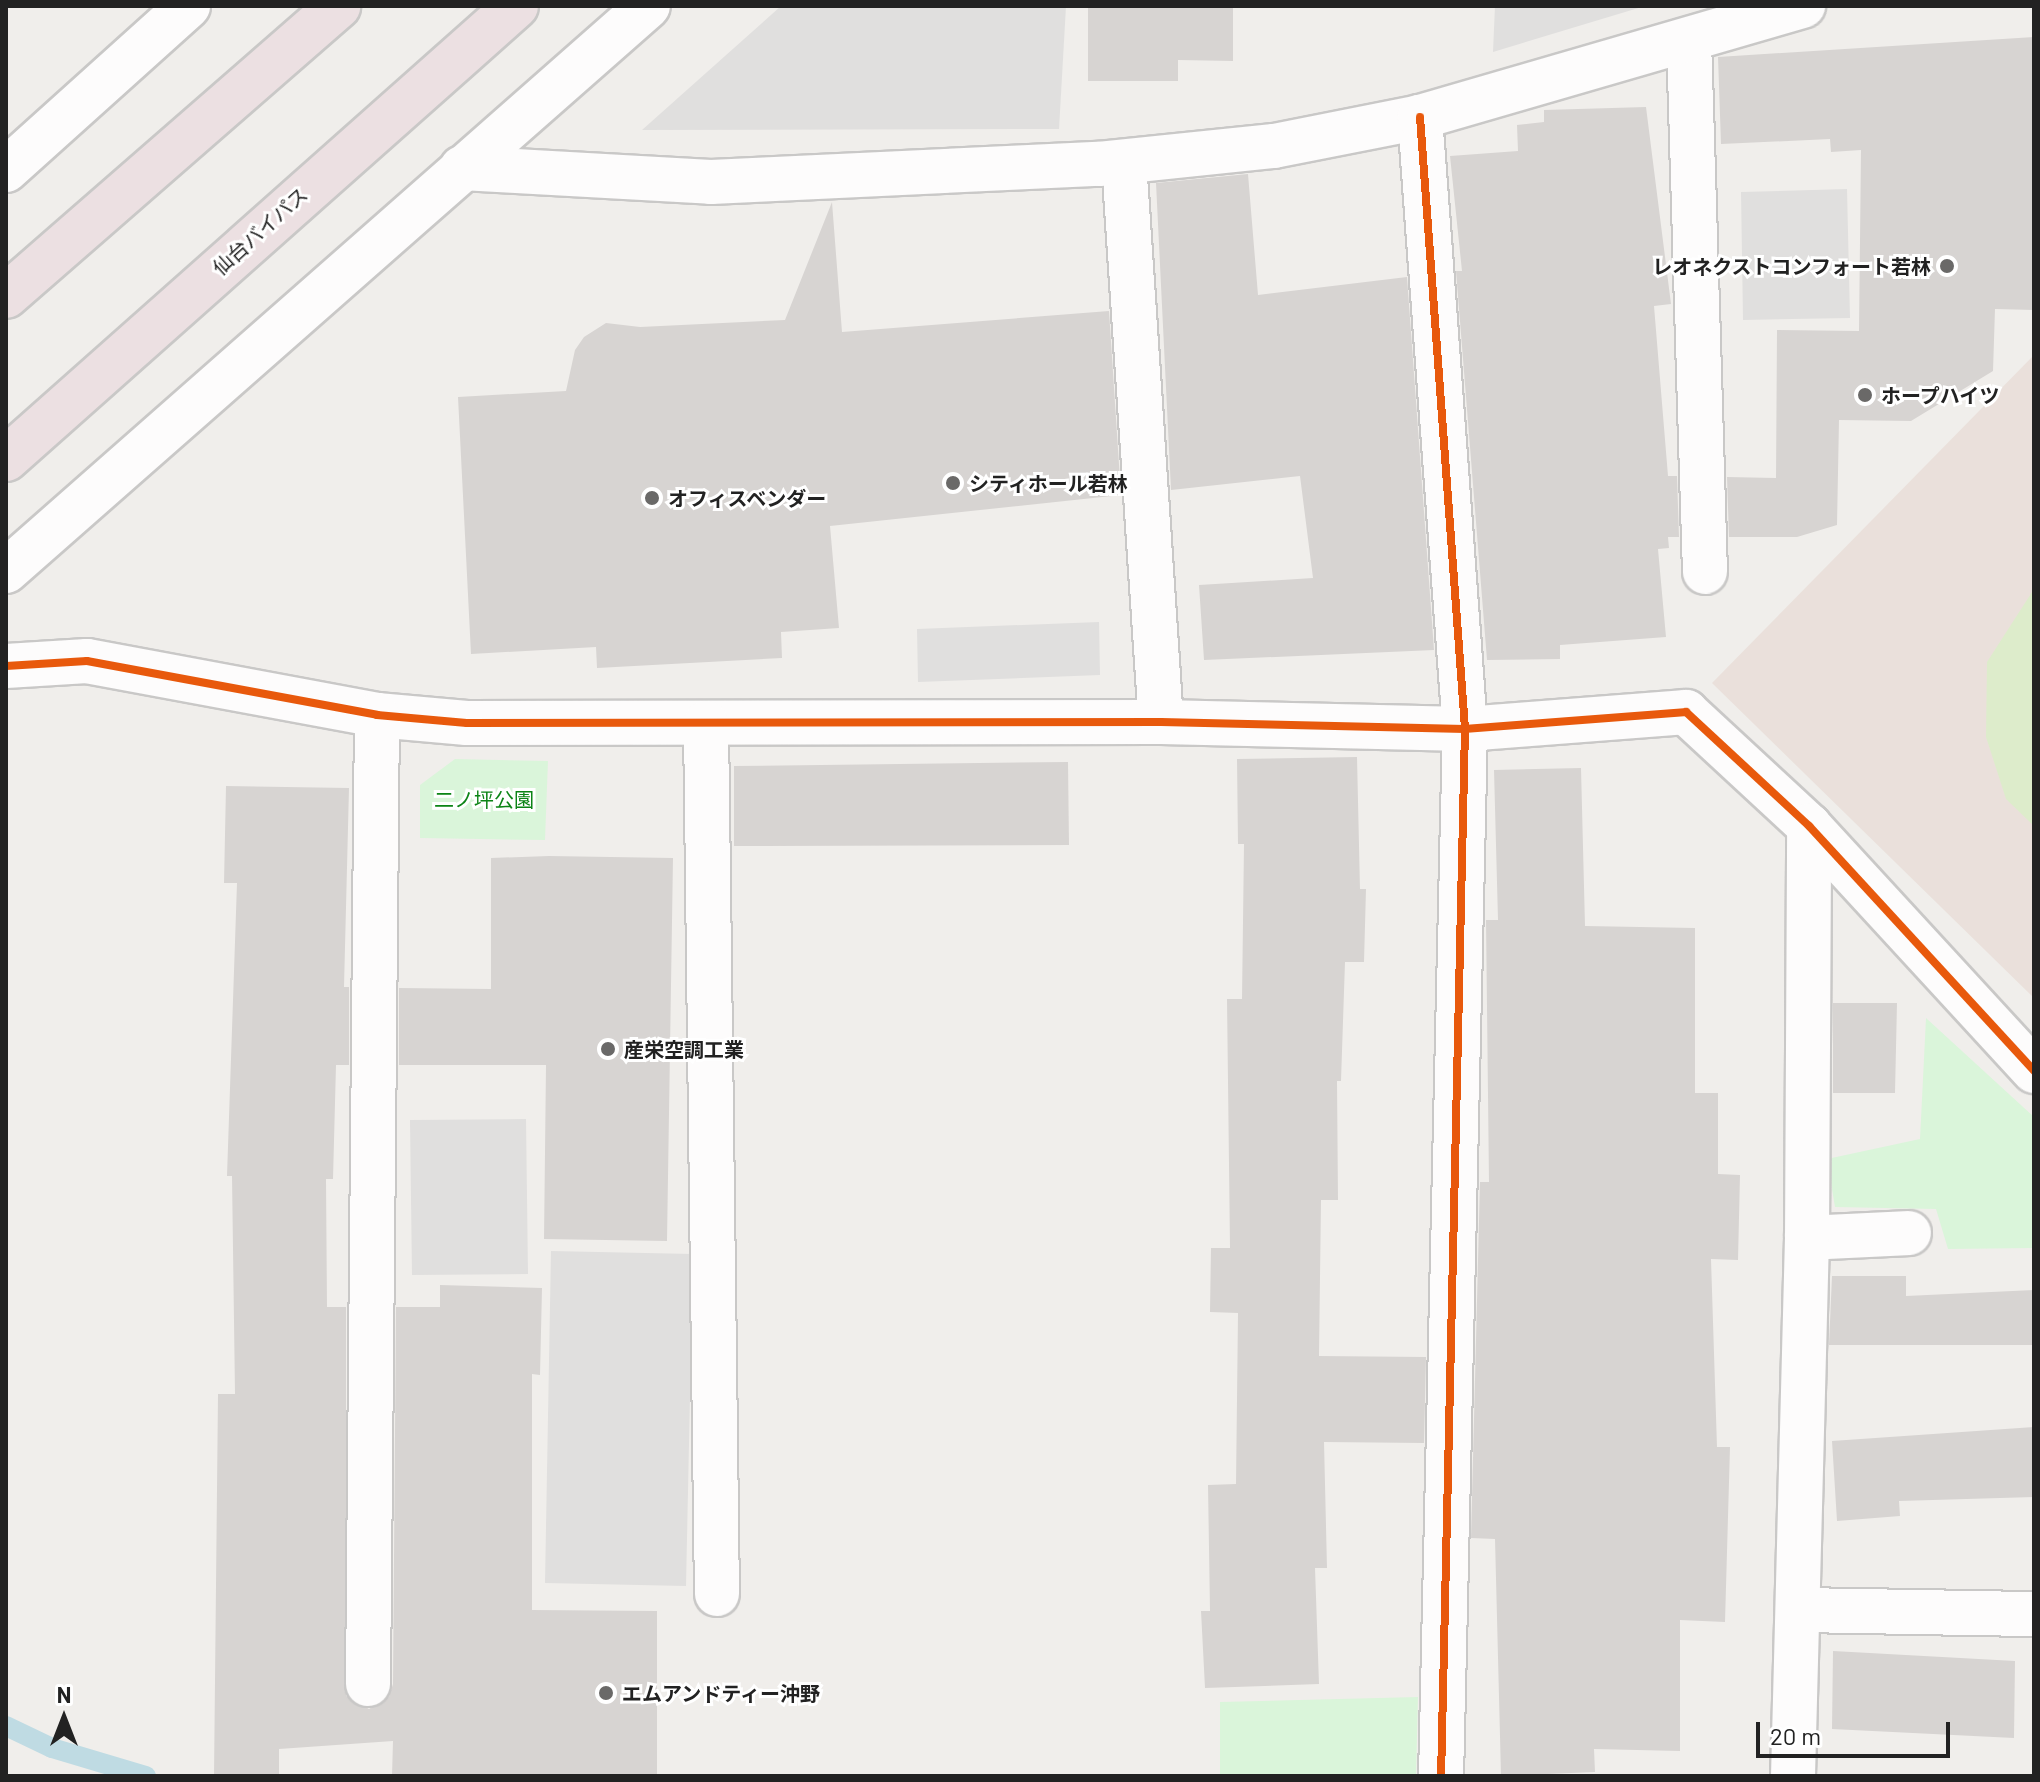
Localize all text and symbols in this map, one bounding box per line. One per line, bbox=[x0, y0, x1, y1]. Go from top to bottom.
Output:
street label: 仙台バイパス bbox=[207, 182, 313, 280]
place label: レオネクストコンフォート若林 bbox=[1651, 254, 1931, 278]
marker: レオネクストコンフォート若林 bbox=[1938, 257, 1956, 275]
place label: ホープハイツ bbox=[1881, 383, 2001, 407]
marker: ホープハイツ bbox=[1856, 386, 1874, 404]
place label: シティホール若林 bbox=[969, 471, 1129, 495]
marker: シティホール若林 bbox=[944, 474, 962, 492]
place label: オフィスベンダー bbox=[668, 486, 828, 510]
marker: オフィスベンダー bbox=[643, 489, 661, 507]
park label: 二ノ坪公園 bbox=[434, 787, 534, 811]
place label: 産栄空調工業 bbox=[624, 1037, 744, 1061]
marker: 産栄空調工業 bbox=[599, 1040, 617, 1058]
north arrow bbox=[24, 1678, 104, 1758]
text: N bbox=[57, 1681, 71, 1707]
place label: エムアンドティー沖野 bbox=[622, 1681, 822, 1705]
marker: エムアンドティー沖野 bbox=[597, 1684, 615, 1702]
scale bar bbox=[1760, 1706, 1954, 1756]
text: 20 m bbox=[1770, 1721, 1821, 1750]

